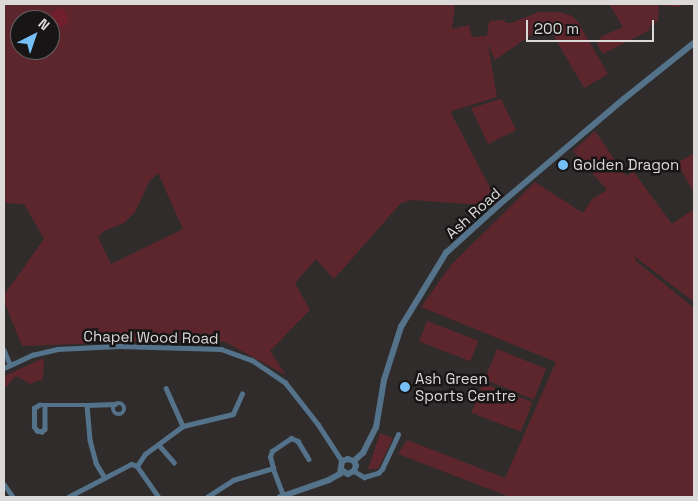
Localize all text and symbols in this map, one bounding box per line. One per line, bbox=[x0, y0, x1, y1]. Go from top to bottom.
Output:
north arrow bbox=[10, 10, 60, 60]
scale bar bbox=[528, 10, 656, 42]
text: N bbox=[35, 15, 54, 34]
text: 200 m bbox=[534, 19, 579, 38]
place label: Golden Dragon bbox=[573, 156, 679, 174]
marker: Golden Dragon bbox=[557, 159, 569, 171]
street label: Ash Road bbox=[442, 184, 504, 242]
street label: Chapel Wood Road bbox=[83, 327, 219, 347]
place label: Ash Green Sports Centre bbox=[415, 369, 516, 404]
marker: Ash Green Sports Centre bbox=[399, 381, 411, 393]

